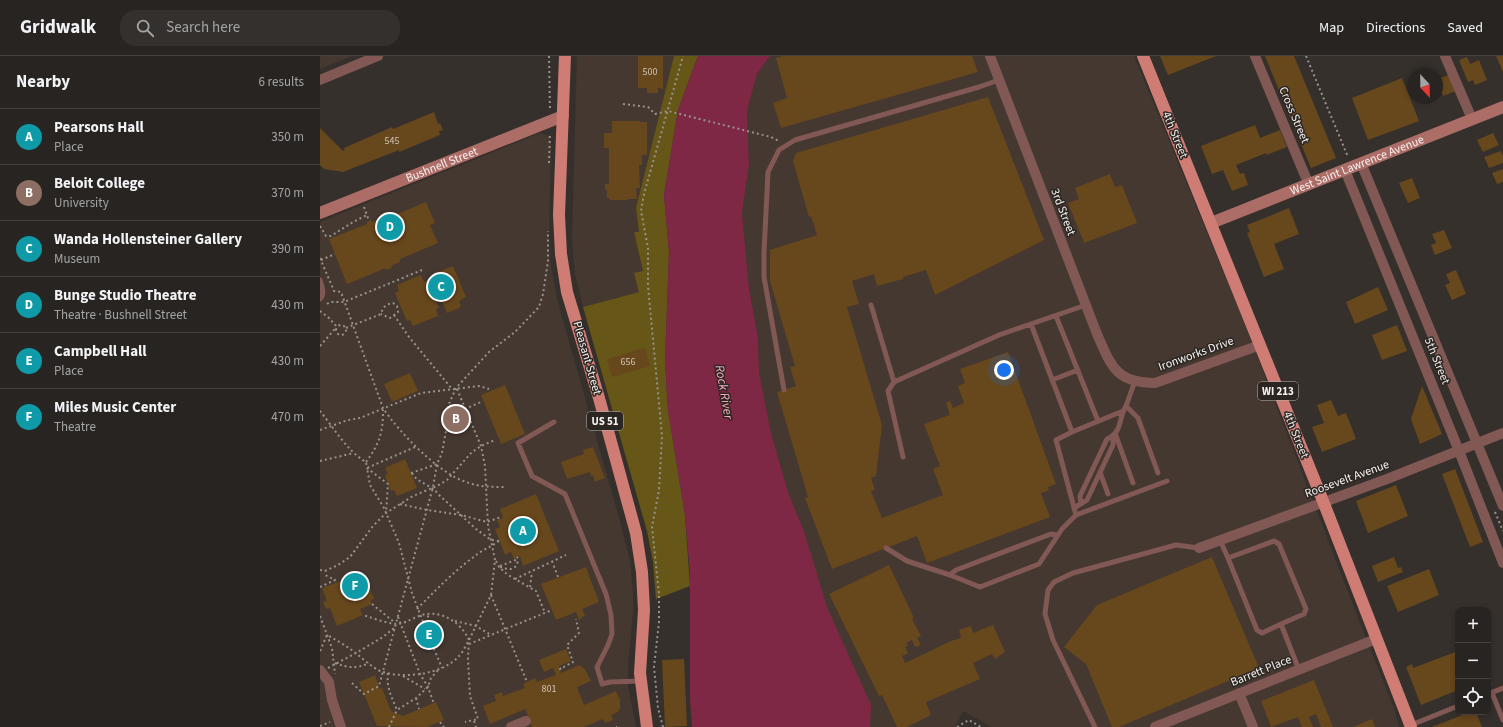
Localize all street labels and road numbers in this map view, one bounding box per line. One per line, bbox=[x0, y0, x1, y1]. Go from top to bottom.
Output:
street label: Cross Street bbox=[1274, 84, 1314, 146]
street label: 4th Street bbox=[1158, 109, 1192, 161]
street label: West Saint Lawrence Avenue bbox=[1287, 131, 1426, 199]
street label: Bushnell Street bbox=[403, 142, 480, 186]
street label: 3rd Street bbox=[1046, 186, 1080, 238]
street label: Pleasant Street bbox=[568, 319, 606, 397]
street label: Ironworks Drive bbox=[1156, 333, 1236, 375]
street label: 5th Street bbox=[1420, 335, 1454, 387]
road number: WI 213 bbox=[1258, 382, 1298, 400]
street label: 4th Street bbox=[1279, 409, 1313, 461]
road number: US 51 bbox=[587, 412, 623, 430]
street label: Roosevelt Avenue bbox=[1302, 456, 1392, 502]
street label: Barrett Place bbox=[1228, 651, 1294, 691]

